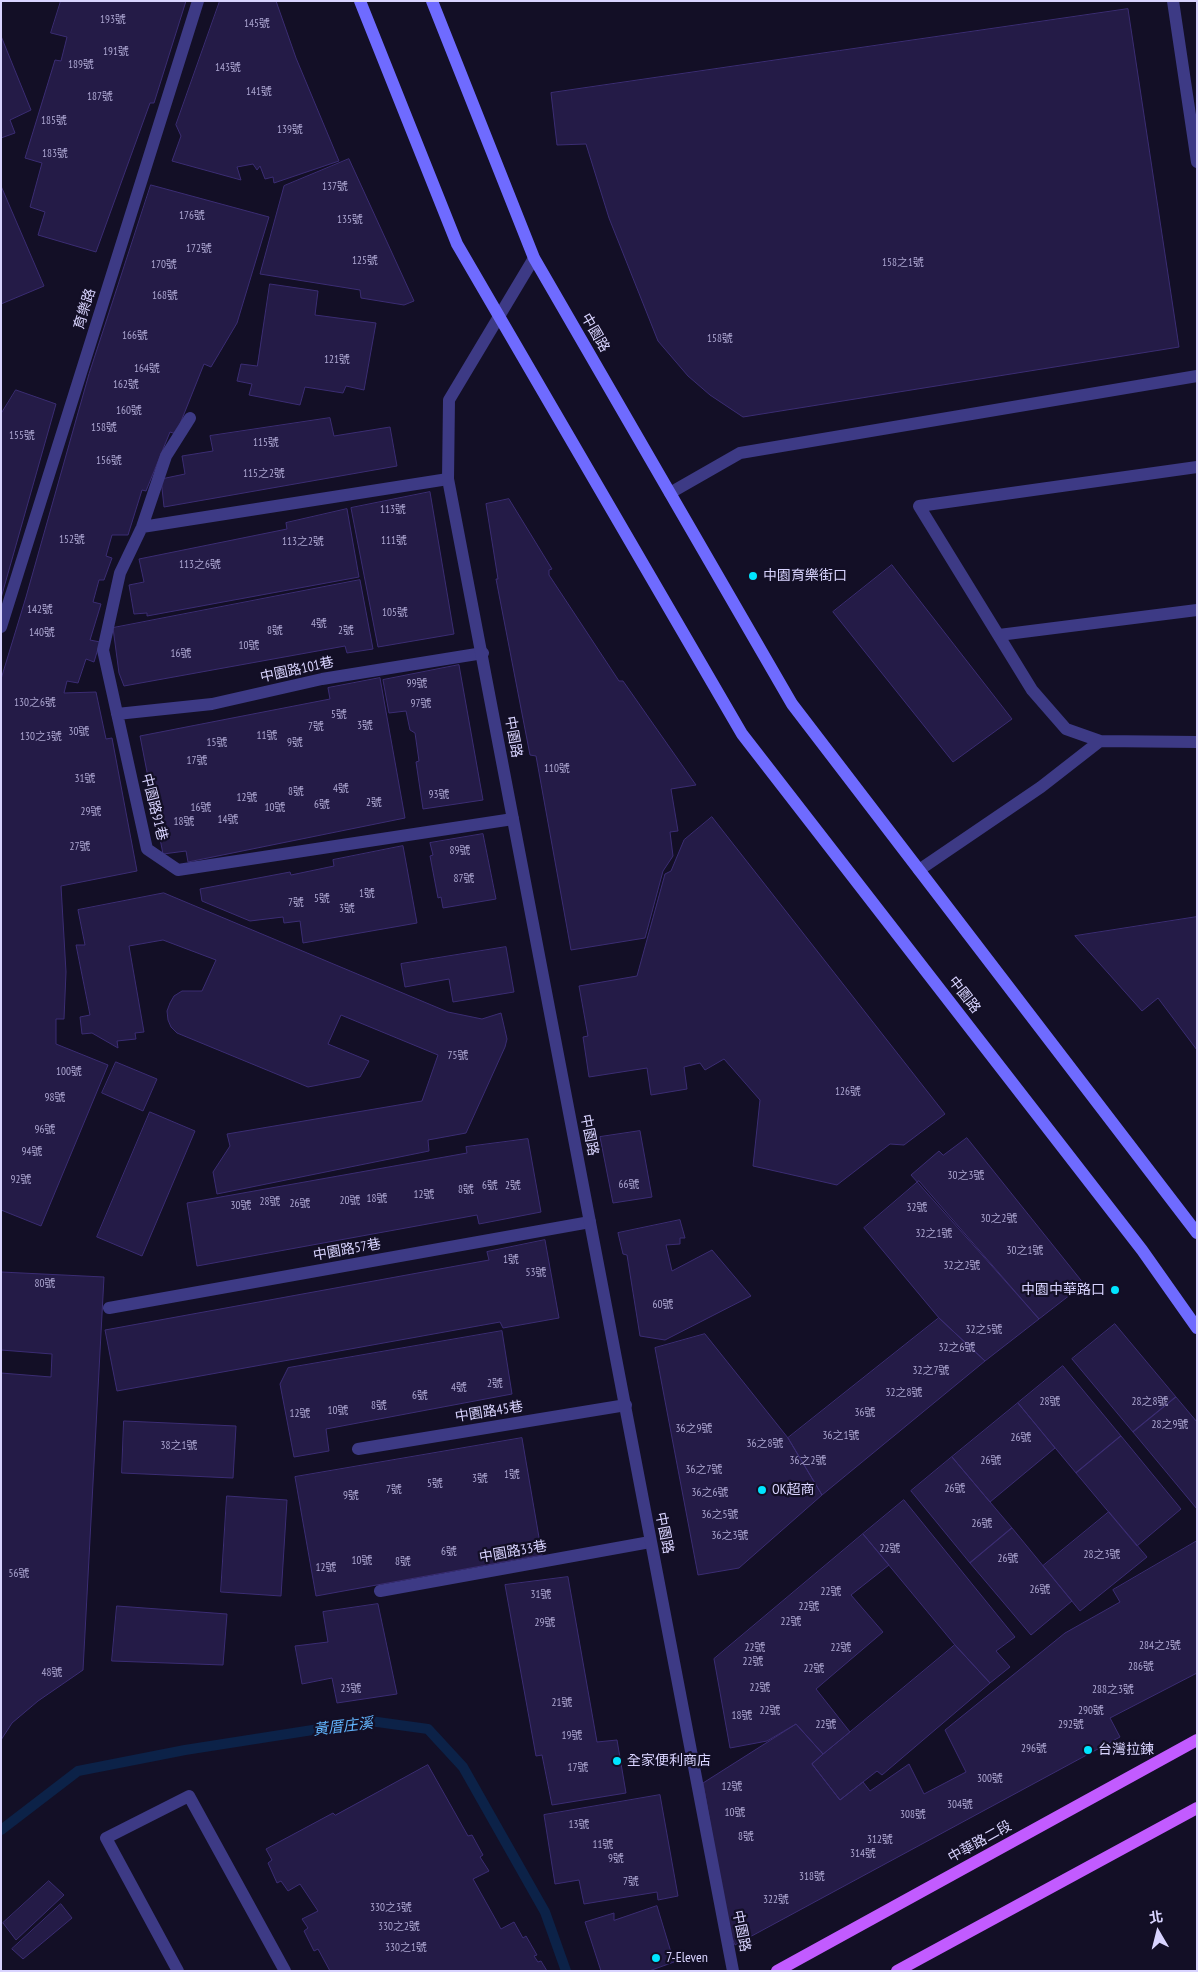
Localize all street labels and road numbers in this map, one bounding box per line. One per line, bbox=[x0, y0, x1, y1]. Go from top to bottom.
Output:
street label: 育樂路 bbox=[71, 286, 99, 332]
street label: 中園路 bbox=[577, 311, 613, 355]
street label: 中園路101巷 bbox=[259, 654, 335, 686]
street label: 中園路 bbox=[501, 715, 525, 759]
street label: 中園路91巷 bbox=[138, 772, 170, 842]
street label: 中園路 bbox=[944, 973, 984, 1017]
street label: 中園路 bbox=[577, 1113, 601, 1157]
street label: 中園路57巷 bbox=[312, 1236, 382, 1264]
street label: 中園路45巷 bbox=[454, 1398, 524, 1426]
street label: 中園路 bbox=[652, 1511, 676, 1555]
street label: 中園路33巷 bbox=[478, 1538, 548, 1566]
street label: 中華路二段 bbox=[945, 1818, 1015, 1866]
street label: 中園路 bbox=[729, 1909, 753, 1953]

